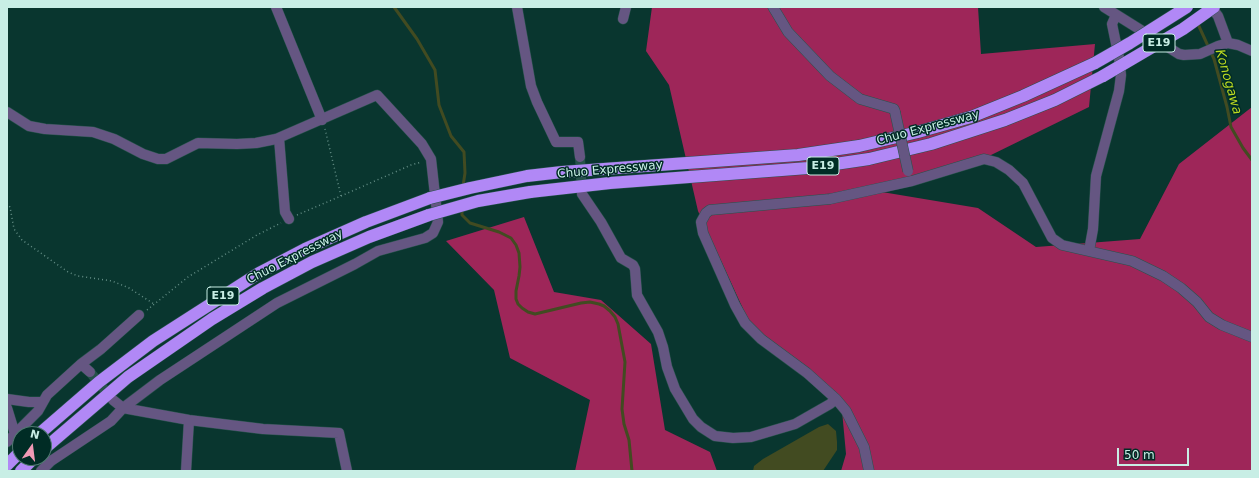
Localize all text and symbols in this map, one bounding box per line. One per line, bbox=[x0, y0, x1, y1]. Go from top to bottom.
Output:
road number: E19 bbox=[1143, 34, 1175, 52]
water label: Konogawa bbox=[1211, 48, 1245, 116]
street label: Chuo Expressway bbox=[875, 107, 981, 149]
road number: E19 bbox=[807, 157, 839, 175]
street label: Chuo Expressway bbox=[557, 158, 663, 182]
street label: Chuo Expressway bbox=[245, 227, 345, 287]
road number: E19 bbox=[207, 287, 239, 305]
north arrow bbox=[12, 426, 52, 466]
text: N bbox=[29, 427, 41, 442]
scale bar bbox=[1119, 440, 1191, 466]
text: 50 m bbox=[1124, 448, 1155, 462]

